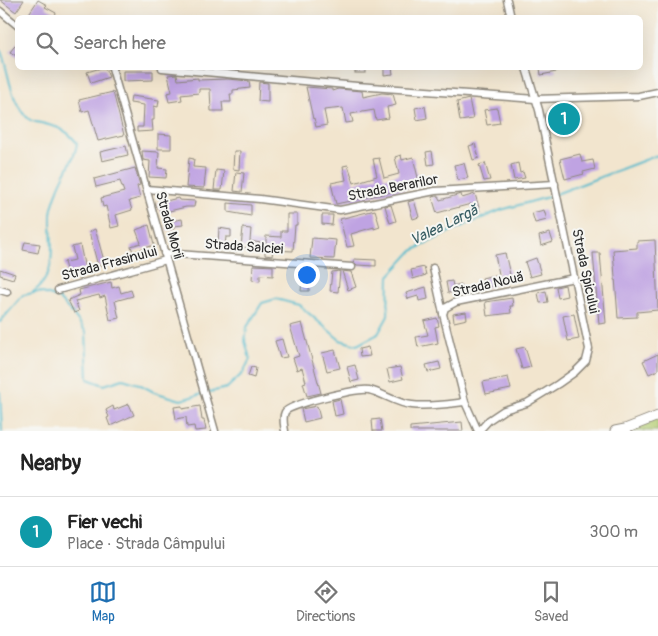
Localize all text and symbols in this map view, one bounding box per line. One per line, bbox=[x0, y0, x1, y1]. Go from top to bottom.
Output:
search box bbox=[15, 15, 643, 70]
icon: search bbox=[33, 29, 61, 57]
text: Search here bbox=[73, 31, 166, 55]
pin: 1 bbox=[548, 100, 580, 138]
street label: Strada Berarilor bbox=[347, 170, 440, 205]
street label: Strada Morii bbox=[152, 189, 187, 261]
water label: Valea Largă bbox=[407, 200, 482, 250]
street label: Strada Spicului bbox=[568, 227, 603, 315]
street label: Strada Salciei bbox=[204, 235, 284, 258]
street label: Strada Frasinului bbox=[60, 242, 159, 284]
your location bbox=[294, 262, 320, 288]
street label: Strada Nouă bbox=[451, 268, 526, 301]
text: Nearby bbox=[20, 450, 81, 477]
text: Fier vechi bbox=[67, 510, 142, 534]
text: 1 bbox=[33, 522, 39, 542]
text: 300 m bbox=[590, 522, 638, 542]
text: Place · Strada Câmpului bbox=[67, 534, 225, 554]
tab: Map bbox=[89, 578, 117, 625]
tab: Directions bbox=[296, 578, 355, 625]
tab: Saved bbox=[534, 578, 569, 625]

